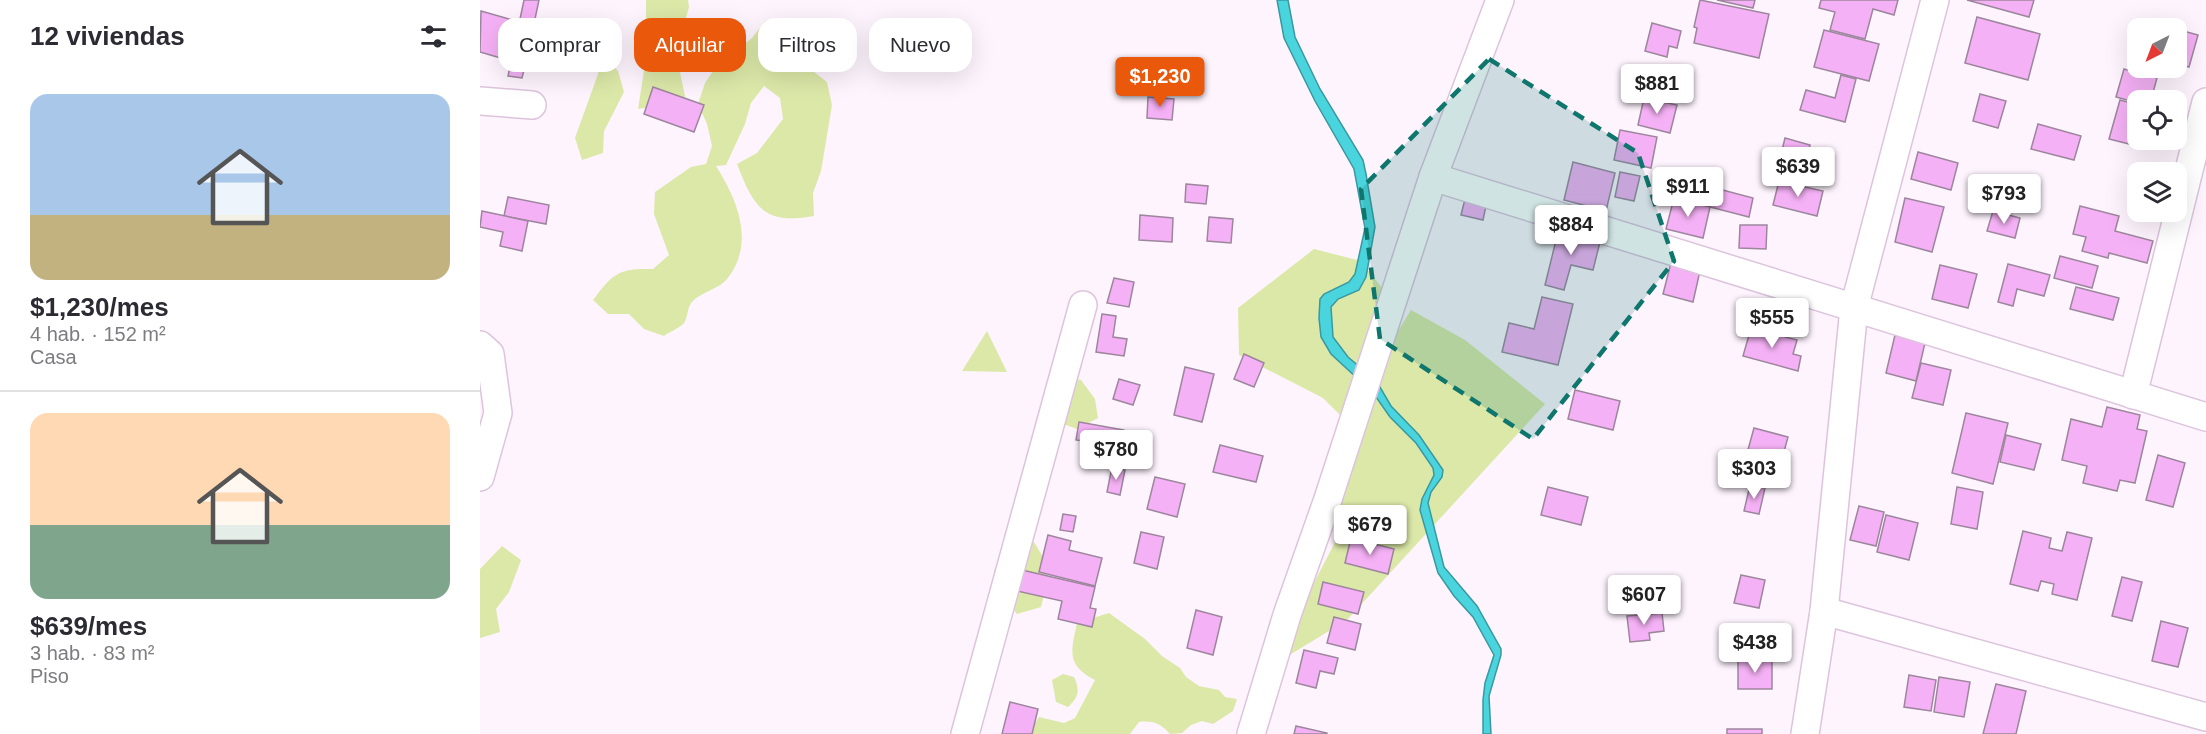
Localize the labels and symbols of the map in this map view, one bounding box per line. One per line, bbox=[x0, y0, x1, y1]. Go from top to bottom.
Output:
north arrow bbox=[2127, 18, 2187, 78]
pin: $1,230 bbox=[1111, 57, 1209, 108]
pin: $881 bbox=[1621, 64, 1693, 115]
pin: $639 bbox=[1762, 147, 1834, 198]
pin: $911 bbox=[1652, 167, 1724, 218]
pin: $793 bbox=[1968, 174, 2040, 225]
pin: $884 bbox=[1535, 205, 1607, 256]
pin: $555 bbox=[1736, 298, 1808, 349]
pin: $780 bbox=[1080, 430, 1152, 481]
pin: $303 bbox=[1718, 449, 1790, 500]
pin: $679 bbox=[1334, 505, 1406, 556]
pin: $607 bbox=[1608, 575, 1680, 626]
pin: $438 bbox=[1719, 623, 1791, 674]

